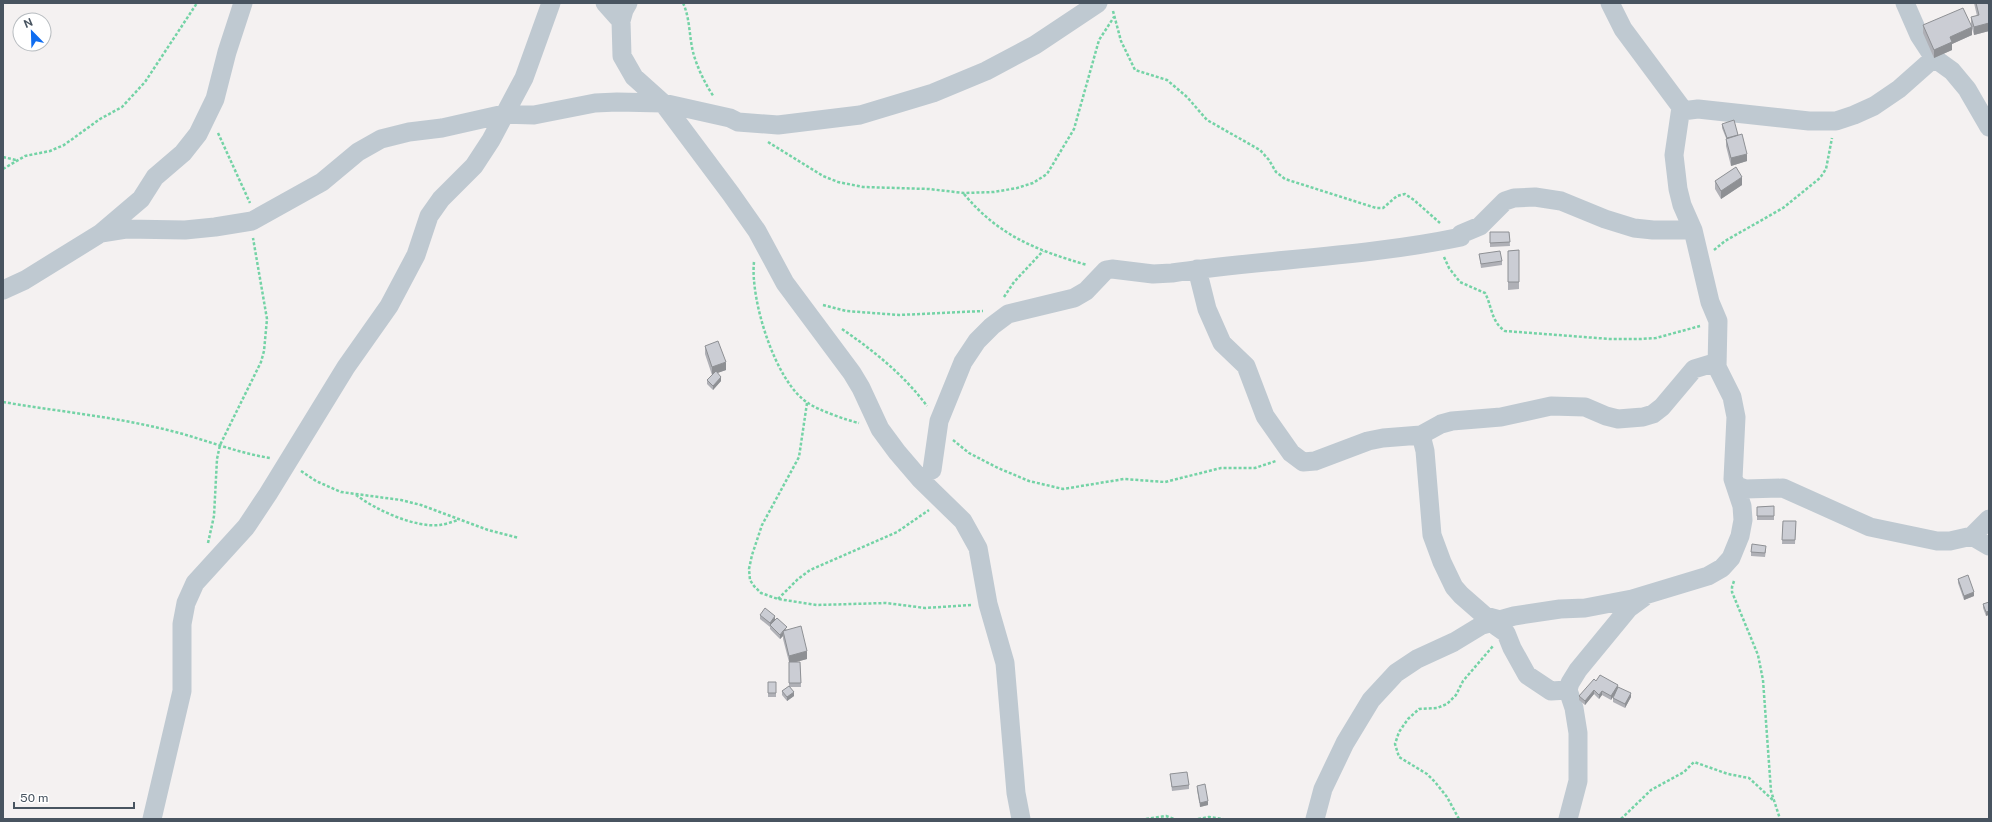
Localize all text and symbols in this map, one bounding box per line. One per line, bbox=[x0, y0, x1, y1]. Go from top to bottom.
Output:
north arrow bbox=[12, 12, 52, 52]
text: N bbox=[22, 16, 34, 30]
scale bar bbox=[14, 784, 134, 810]
text: 50 m bbox=[20, 791, 48, 805]

